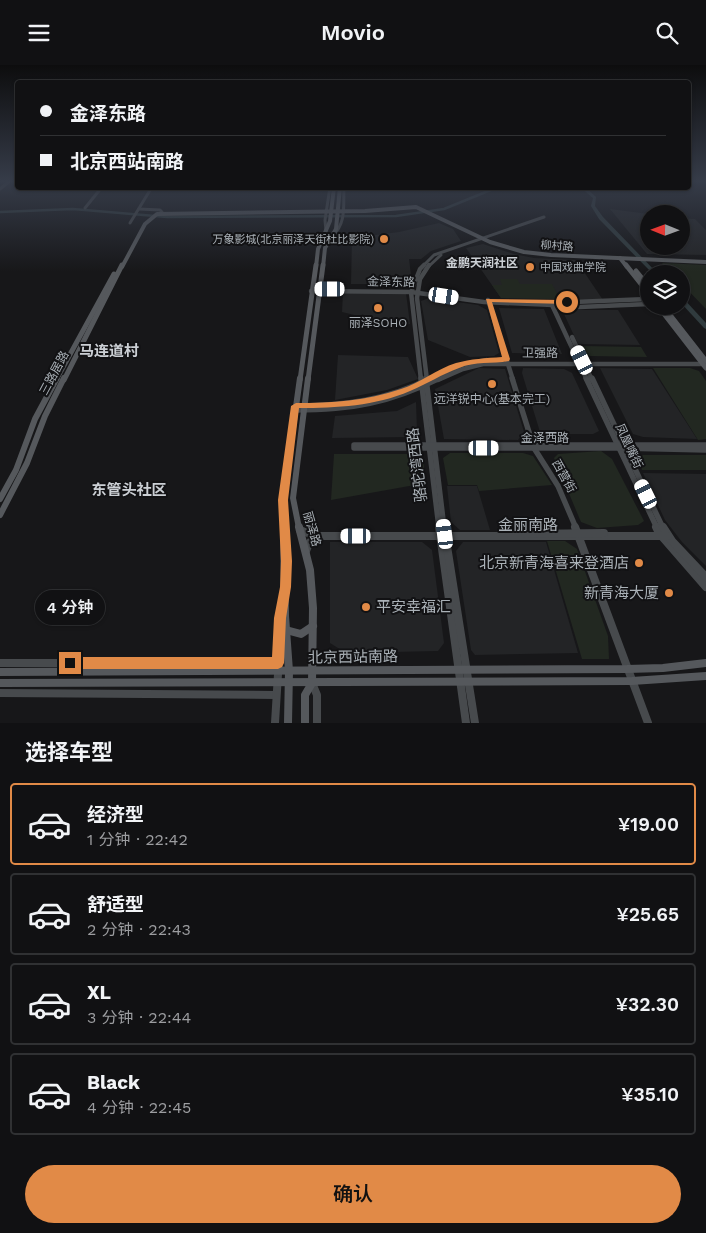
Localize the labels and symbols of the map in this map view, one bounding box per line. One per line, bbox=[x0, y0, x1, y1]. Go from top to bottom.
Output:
north arrow bbox=[640, 205, 690, 255]
place label: 万象影城(北京丽泽天街杜比影院) bbox=[212, 233, 374, 246]
marker: 万象影城(北京丽泽天街杜比影院) bbox=[378, 233, 390, 245]
street label: 柳村路 bbox=[540, 238, 574, 254]
district label: 金鹏天润社区 bbox=[446, 256, 518, 270]
marker: 中国戏曲学院 bbox=[524, 261, 536, 273]
place label: 中国戏曲学院 bbox=[540, 261, 606, 274]
street label: 金泽东路 bbox=[367, 275, 415, 289]
car bbox=[315, 282, 345, 297]
car bbox=[428, 286, 459, 306]
route start bbox=[556, 291, 578, 313]
marker: 丽泽SOHO bbox=[372, 302, 384, 314]
place label: 丽泽SOHO bbox=[349, 316, 407, 330]
district label: 马连道村 bbox=[79, 342, 139, 360]
car bbox=[568, 343, 595, 377]
street label: 卫强路 bbox=[522, 346, 558, 360]
street label: 三路居路 bbox=[37, 349, 71, 397]
marker: 远洋锐中心(基本完工) bbox=[486, 378, 498, 390]
place label: 远洋锐中心(基本完工) bbox=[434, 392, 550, 406]
street label: 凤凰嘴街 bbox=[613, 421, 645, 471]
street label: 骆驼湾西路 bbox=[403, 427, 431, 503]
street label: 金泽西路 bbox=[521, 431, 569, 445]
car bbox=[469, 441, 499, 456]
street label: 西营街 bbox=[549, 457, 579, 495]
car bbox=[632, 477, 659, 511]
district label: 东管头社区 bbox=[91, 481, 167, 499]
street label: 丽泽路 bbox=[300, 510, 324, 548]
street label: 金丽南路 bbox=[498, 516, 558, 534]
car bbox=[435, 518, 454, 550]
car bbox=[341, 529, 371, 544]
place label: 北京新青海喜来登酒店 bbox=[479, 554, 629, 572]
marker: 北京新青海喜来登酒店 bbox=[633, 557, 645, 569]
place label: 新青海大厦 bbox=[584, 584, 659, 602]
marker: 新青海大厦 bbox=[663, 587, 675, 599]
callout: 4 分钟 bbox=[35, 591, 105, 625]
place label: 平安幸福汇 bbox=[376, 598, 451, 616]
marker: 平安幸福汇 bbox=[360, 601, 372, 613]
street label: 北京西站南路 bbox=[308, 647, 398, 667]
route end bbox=[59, 652, 81, 674]

